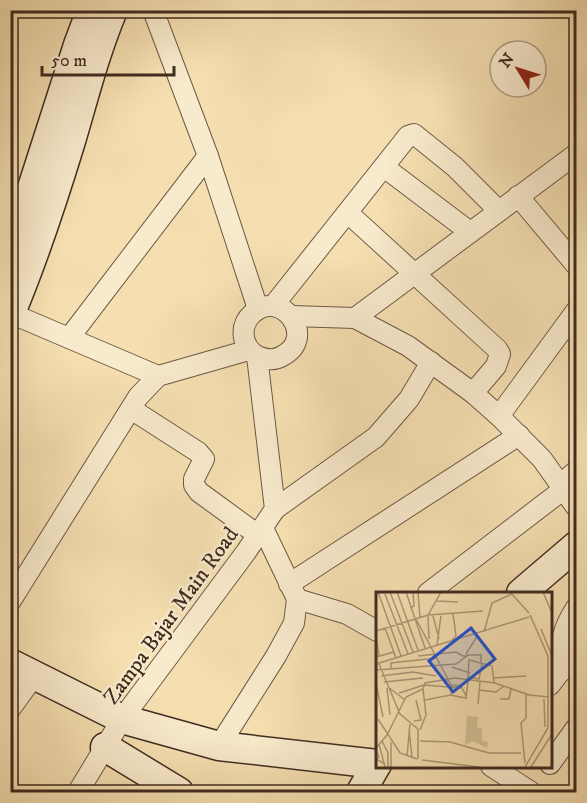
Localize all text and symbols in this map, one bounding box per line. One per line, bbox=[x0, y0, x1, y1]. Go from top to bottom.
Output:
scale bar bbox=[42, 39, 174, 77]
north arrow bbox=[488, 39, 548, 99]
text: N bbox=[495, 49, 519, 72]
text: 50 m bbox=[51, 50, 87, 72]
street label: Zampa Bajar Main Road bbox=[98, 522, 245, 710]
inset map bbox=[376, 592, 551, 767]

